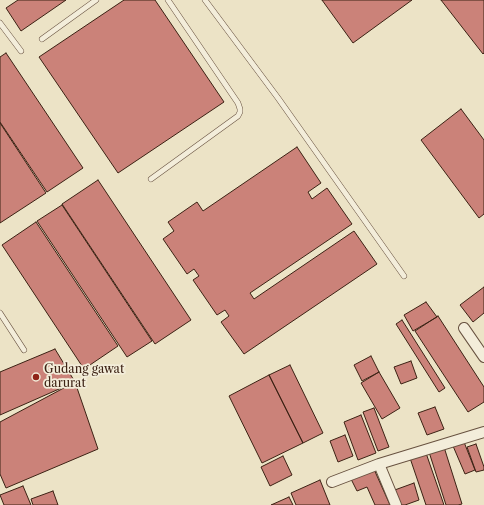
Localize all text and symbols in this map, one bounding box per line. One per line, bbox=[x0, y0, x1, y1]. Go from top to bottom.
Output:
place label: Gudang gawat darurat bbox=[44, 363, 124, 391]
marker: Gudang gawat darurat bbox=[31, 372, 41, 382]

